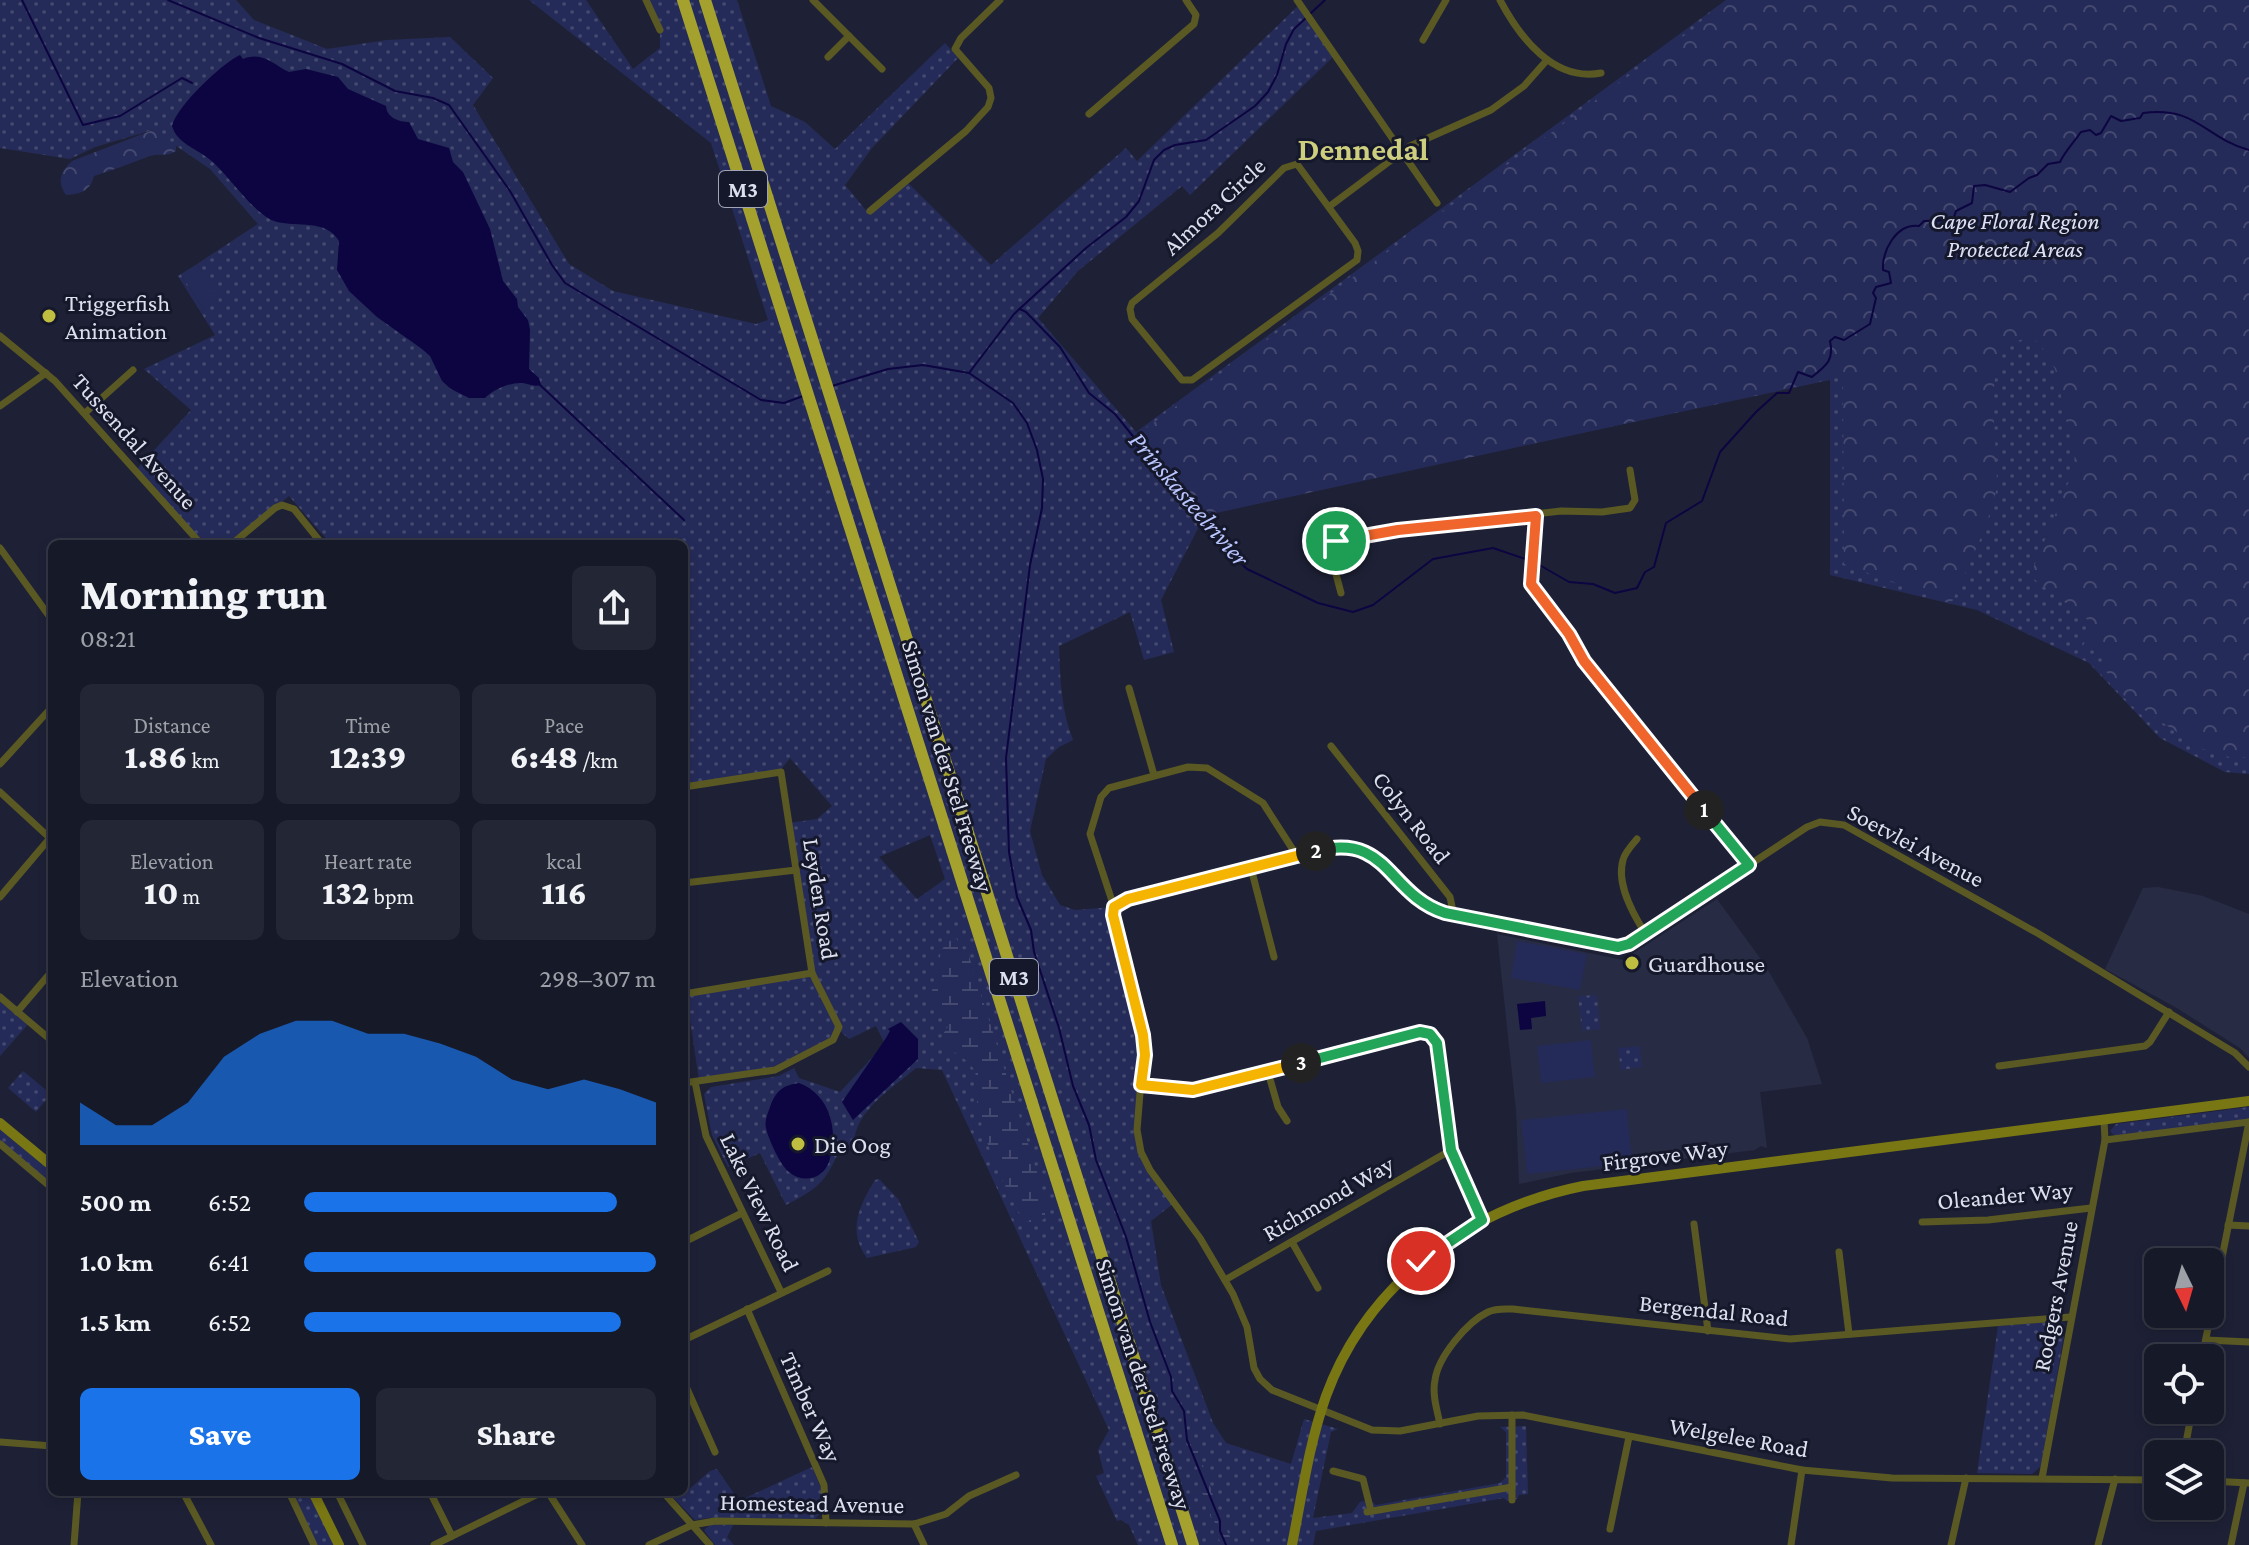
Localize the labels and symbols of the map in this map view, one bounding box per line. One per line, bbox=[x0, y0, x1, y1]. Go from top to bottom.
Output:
district label: Dennedal bbox=[1298, 131, 1429, 167]
street label: Almora Circle bbox=[1157, 152, 1271, 260]
road number: M3 bbox=[719, 171, 767, 207]
park label: Cape Floral Region Protected Areas bbox=[1930, 207, 2100, 262]
place label: Triggerfish Animation bbox=[65, 289, 170, 344]
marker: Triggerfish Animation bbox=[40, 307, 58, 325]
street label: Tussendal Avenue bbox=[67, 368, 203, 514]
water label: Prinskasteelrivier bbox=[1123, 426, 1256, 573]
pin bbox=[1302, 507, 1370, 575]
street label: Simon van der Stel Freeway bbox=[897, 637, 1000, 896]
street label: Colyn Road bbox=[1368, 766, 1457, 869]
pin: 1 bbox=[1684, 790, 1724, 830]
street label: Soetvlei Avenue bbox=[1843, 798, 1989, 892]
pin: 2 bbox=[1296, 831, 1336, 871]
street label: Leyden Road bbox=[798, 836, 844, 962]
place label: Guardhouse bbox=[1648, 950, 1765, 977]
marker: Guardhouse bbox=[1623, 954, 1641, 972]
road number: M3 bbox=[990, 959, 1038, 995]
pin: 3 bbox=[1281, 1043, 1321, 1083]
street label: Lake View Road bbox=[715, 1129, 805, 1276]
place label: Die Oog bbox=[814, 1131, 891, 1158]
street label: Firgrove Way bbox=[1601, 1134, 1730, 1176]
marker: Die Oog bbox=[789, 1135, 807, 1153]
street label: Richmond Way bbox=[1258, 1149, 1399, 1246]
street label: Oleander Way bbox=[1936, 1176, 2075, 1214]
street label: Rodgers Avenue bbox=[2027, 1219, 2083, 1373]
pin bbox=[1387, 1227, 1455, 1295]
north arrow bbox=[2144, 1248, 2224, 1328]
street label: Simon van der Stel Freeway bbox=[1091, 1255, 1198, 1514]
street label: Bergendal Road bbox=[1638, 1289, 1790, 1331]
street label: Timber Way bbox=[775, 1348, 848, 1467]
street label: Welgelee Road bbox=[1667, 1412, 1811, 1463]
street label: Homestead Avenue bbox=[720, 1488, 904, 1518]

